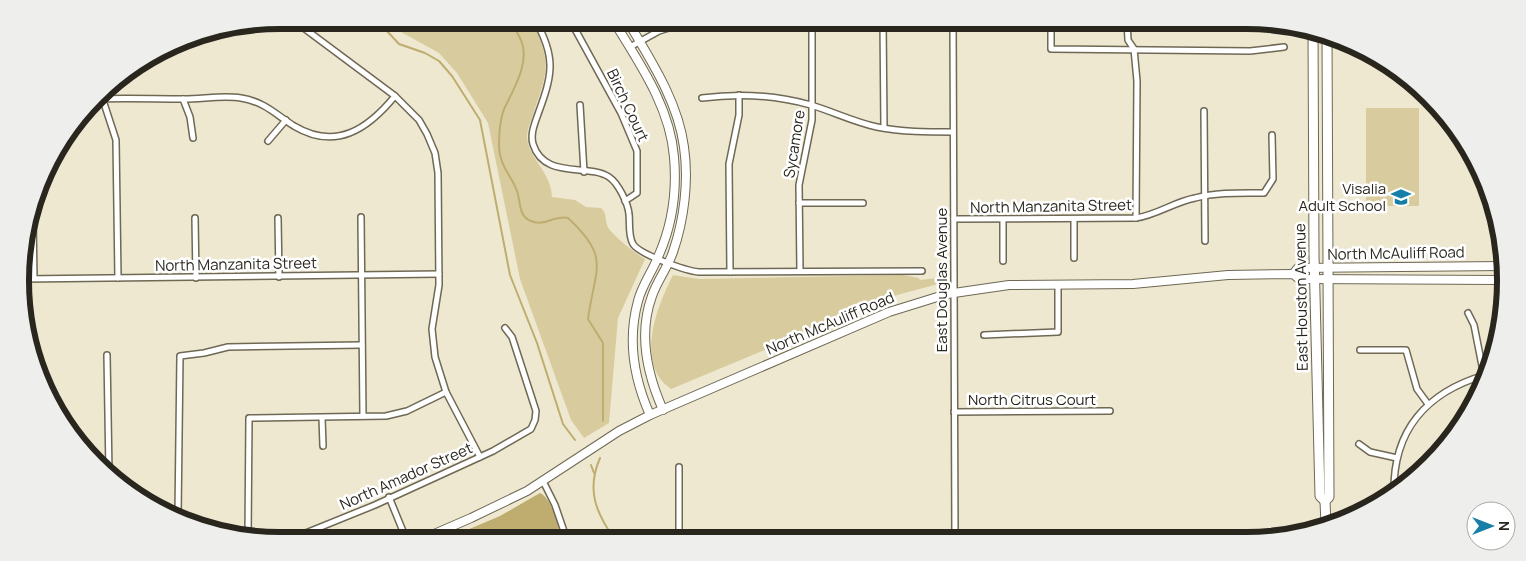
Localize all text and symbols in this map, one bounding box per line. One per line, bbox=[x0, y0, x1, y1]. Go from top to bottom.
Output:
street label: Birch Court bbox=[602, 65, 654, 145]
street label: Sycamore bbox=[778, 108, 810, 180]
place label: Visalia Adult School bbox=[1298, 178, 1386, 216]
school or university icon: Visalia Adult School bbox=[1390, 186, 1412, 208]
street label: North Manzanita Street bbox=[970, 194, 1132, 218]
street label: East Douglas Avenue bbox=[931, 207, 952, 352]
street label: East Houston Avenue bbox=[1289, 223, 1313, 371]
street label: North McAuliff Road bbox=[1327, 241, 1465, 265]
street label: North Manzanita Street bbox=[155, 252, 317, 276]
street label: North McAuliff Road bbox=[763, 287, 897, 359]
street label: North Citrus Court bbox=[968, 389, 1096, 410]
street label: North Amador Street bbox=[336, 437, 476, 515]
north arrow bbox=[1466, 501, 1516, 551]
text: N bbox=[1495, 521, 1514, 531]

